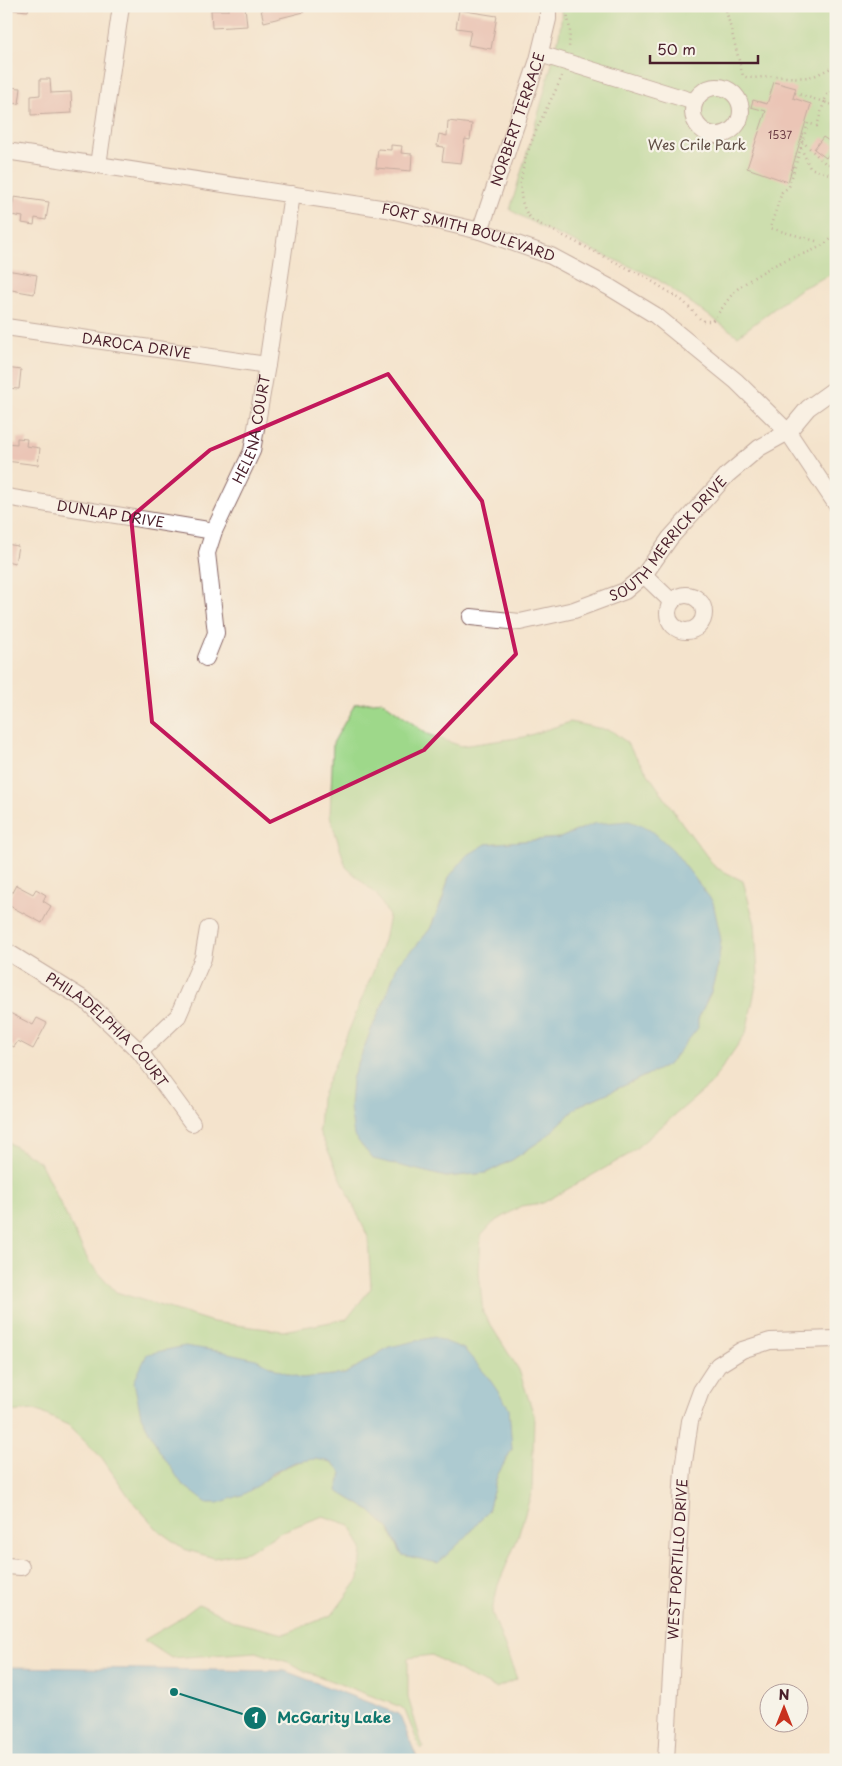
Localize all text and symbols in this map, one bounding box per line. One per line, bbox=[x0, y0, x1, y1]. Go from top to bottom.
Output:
scale bar bbox=[650, 32, 757, 64]
text: 50 m bbox=[657, 37, 696, 60]
street label: NORBERT TERRACE bbox=[485, 50, 550, 189]
house number: 1537 bbox=[768, 126, 792, 143]
park label: Wes Crile Park bbox=[648, 134, 747, 155]
street label: FORT SMITH BOULEVARD bbox=[380, 197, 558, 267]
street label: DAROCA DRIVE bbox=[81, 327, 193, 364]
street label: HELENA COURT bbox=[227, 372, 275, 487]
street label: SOUTH MERRICK DRIVE bbox=[606, 471, 731, 606]
street label: DUNLAP DRIVE bbox=[55, 494, 166, 533]
street label: PHILADELPHIA COURT bbox=[41, 967, 174, 1092]
street label: WEST PORTILLO DRIVE bbox=[662, 1478, 692, 1640]
north arrow bbox=[760, 1684, 810, 1734]
text: N bbox=[778, 1684, 790, 1705]
callout: McGarity Lake bbox=[242, 1703, 401, 1733]
text: 1 bbox=[251, 1705, 259, 1728]
text: McGarity Lake bbox=[277, 1705, 391, 1728]

